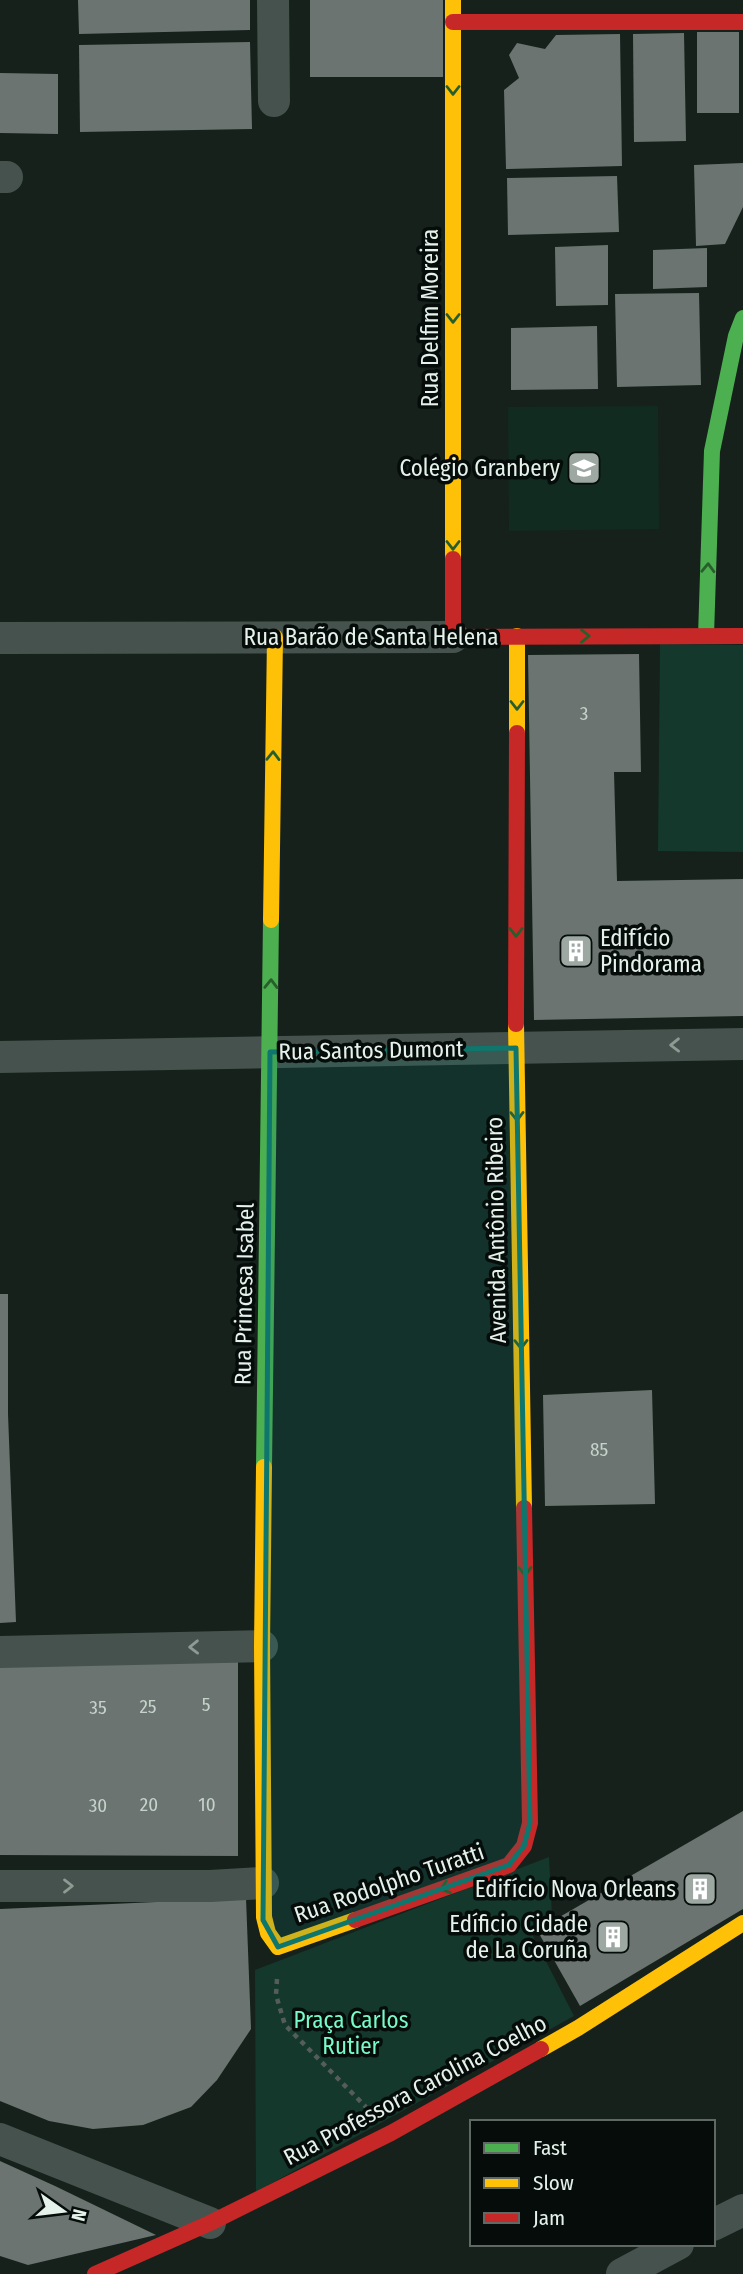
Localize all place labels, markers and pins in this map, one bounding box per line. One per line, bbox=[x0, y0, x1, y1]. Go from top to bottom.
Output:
school or university icon: Colégio Granbery bbox=[565, 449, 603, 487]
place label: Colégio Granbery bbox=[399, 454, 561, 482]
place label: Edifício Pindorama bbox=[600, 924, 702, 978]
building icon: Edifício Pindorama bbox=[557, 932, 595, 970]
building icon: Edifício Nova Orleans bbox=[681, 1870, 719, 1908]
place label: Edifício Nova Orleans bbox=[475, 1875, 676, 1903]
place label: Edíficio Cidade de La Coruña bbox=[449, 1910, 588, 1964]
building icon: Edíficio Cidade de La Coruña bbox=[594, 1918, 632, 1956]

